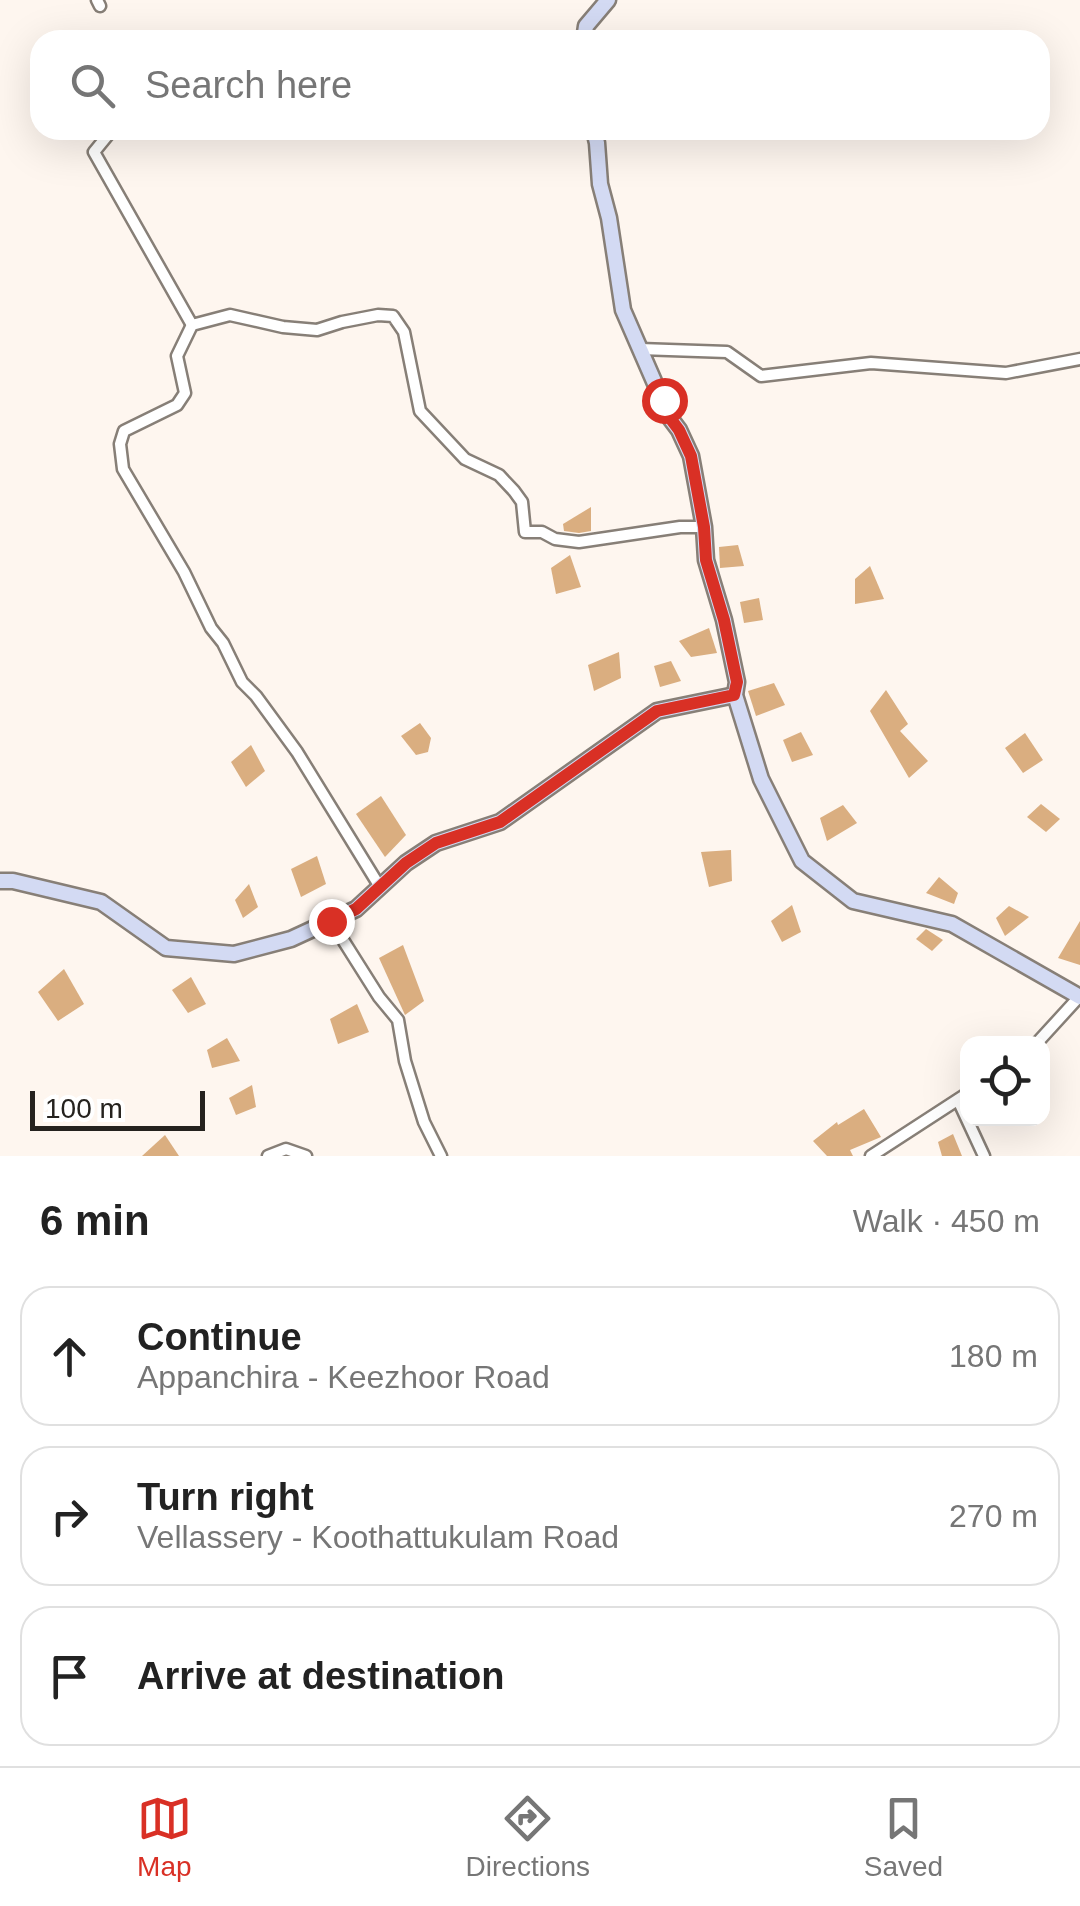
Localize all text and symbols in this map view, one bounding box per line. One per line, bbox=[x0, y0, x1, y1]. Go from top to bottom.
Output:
search box bbox=[30, 30, 1050, 140]
icon: search bbox=[65, 58, 120, 113]
text: Search here bbox=[145, 64, 352, 106]
route start bbox=[642, 378, 688, 424]
route end bbox=[309, 899, 355, 945]
map controls bbox=[960, 1036, 1050, 1126]
button: locate bbox=[960, 1036, 1050, 1126]
scale bar bbox=[30, 1086, 205, 1130]
text: 100 m bbox=[45, 1093, 123, 1124]
text: 6 min bbox=[40, 1197, 150, 1244]
text: Walk · 450 m bbox=[853, 1203, 1040, 1239]
text: Continue bbox=[137, 1316, 302, 1358]
icon: ahead bbox=[42, 1329, 97, 1384]
text: 180 m bbox=[949, 1338, 1038, 1374]
text: Appanchira - Keezhoor Road bbox=[137, 1359, 550, 1395]
text: Turn right bbox=[137, 1476, 314, 1518]
icon: right bbox=[42, 1489, 97, 1544]
text: 270 m bbox=[949, 1498, 1038, 1534]
text: Vellassery - Koothattukulam Road bbox=[137, 1519, 619, 1555]
icon: arrive bbox=[42, 1649, 97, 1704]
text: Arrive at destination bbox=[137, 1655, 504, 1697]
tab: Map bbox=[137, 1791, 192, 1883]
tab: Directions bbox=[466, 1791, 590, 1883]
tab: Saved bbox=[864, 1791, 943, 1883]

